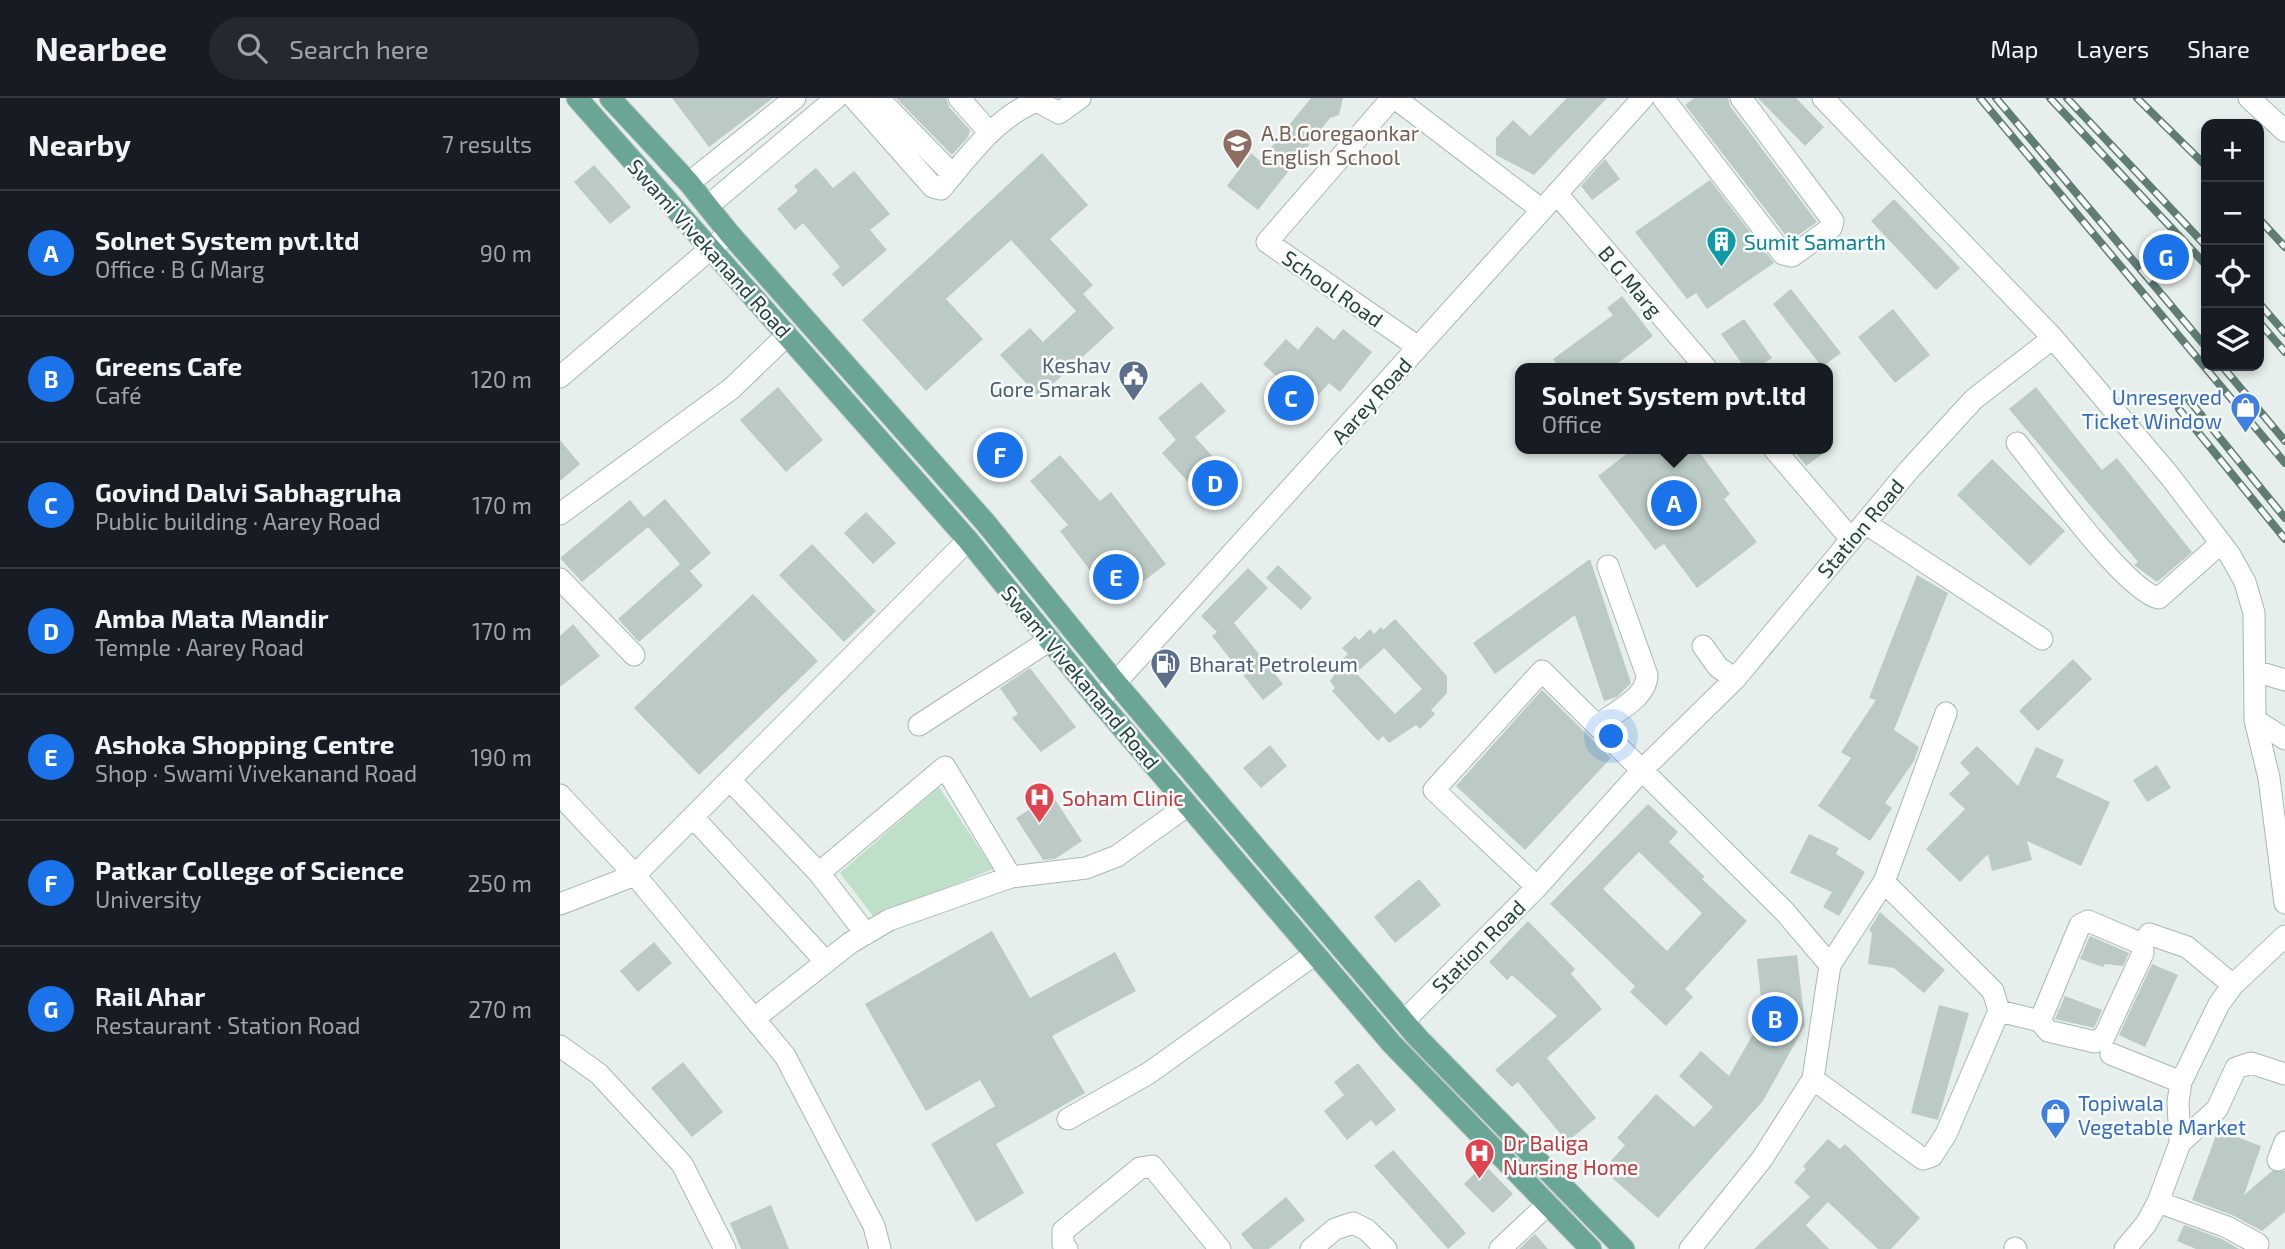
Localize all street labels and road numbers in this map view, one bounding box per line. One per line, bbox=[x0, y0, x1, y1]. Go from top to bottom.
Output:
street label: Swami Vivekanand Road bbox=[623, 154, 797, 342]
street label: B G Marg bbox=[1594, 240, 1668, 322]
street label: School Road bbox=[1278, 244, 1388, 332]
street label: Aarey Road bbox=[1326, 352, 1416, 448]
street label: Station Road bbox=[1811, 473, 1909, 583]
street label: Swami Vivekanand Road bbox=[997, 580, 1165, 774]
street label: Station Road bbox=[1426, 894, 1530, 998]

